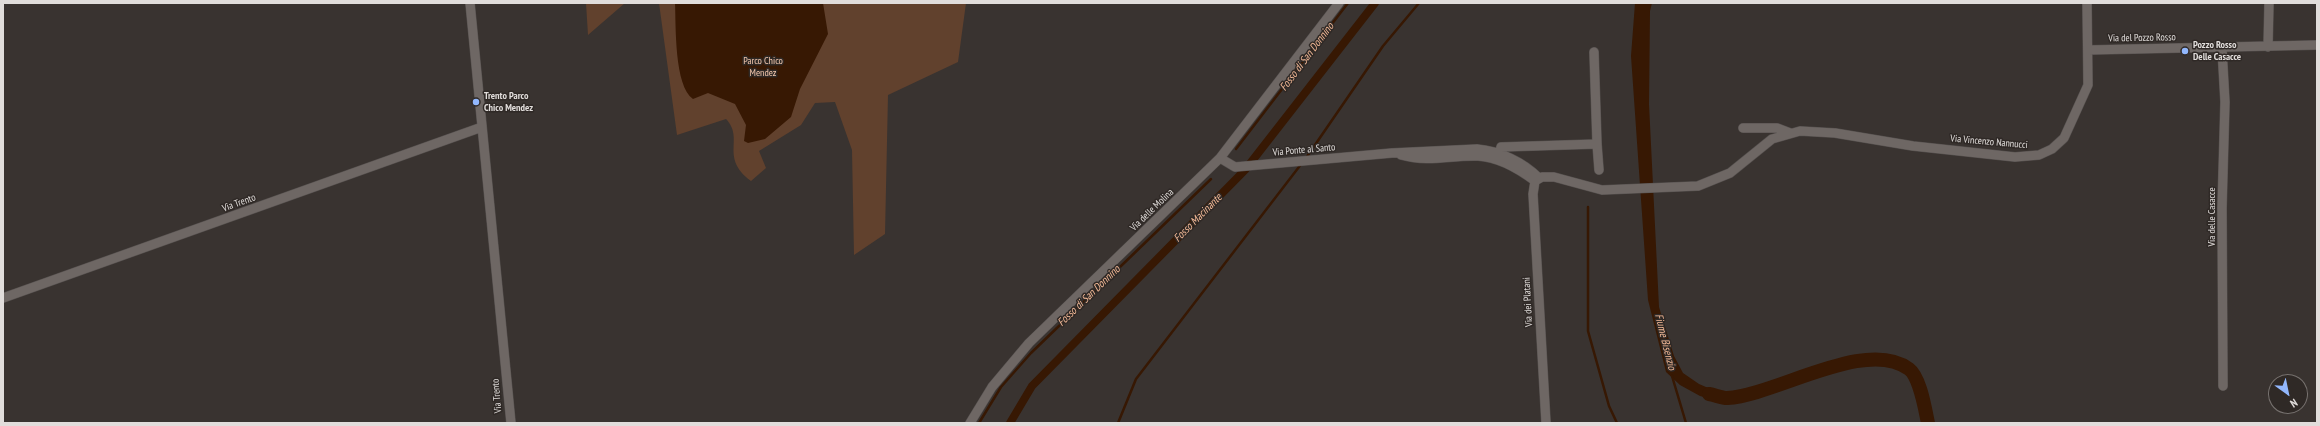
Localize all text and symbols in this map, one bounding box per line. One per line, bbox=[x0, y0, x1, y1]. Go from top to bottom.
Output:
water label: Fosso di San Donnino bbox=[1277, 20, 1337, 94]
street label: Via del Pozzo Rosso bbox=[2108, 31, 2176, 45]
place label: Pozzo Rosso Delle Casacce bbox=[2193, 39, 2241, 62]
marker: Pozzo Rosso Delle Casacce bbox=[2180, 46, 2190, 56]
park label: Parco Chico Mendez bbox=[743, 55, 783, 78]
place label: Trento Parco Chico Mendez bbox=[484, 90, 533, 114]
marker: Trento Parco Chico Mendez bbox=[471, 97, 481, 107]
street label: Via Vincenzo Nannucci bbox=[1950, 133, 2028, 151]
street label: Via Ponte al Santo bbox=[1272, 141, 1336, 159]
street label: Via delle Molina bbox=[1128, 186, 1176, 234]
street label: Via delle Casacce bbox=[2206, 187, 2218, 247]
street label: Via Trento bbox=[221, 191, 257, 215]
water label: Fosso Macinante bbox=[1171, 191, 1225, 245]
water label: Fosso di San Donnino bbox=[1055, 263, 1123, 329]
street label: Via dei Platani bbox=[1521, 277, 1535, 327]
water label: Fiume Bisenzio bbox=[1652, 313, 1678, 371]
north arrow bbox=[2268, 374, 2308, 414]
street label: Via Trento bbox=[490, 378, 504, 414]
text: N bbox=[2288, 396, 2300, 411]

